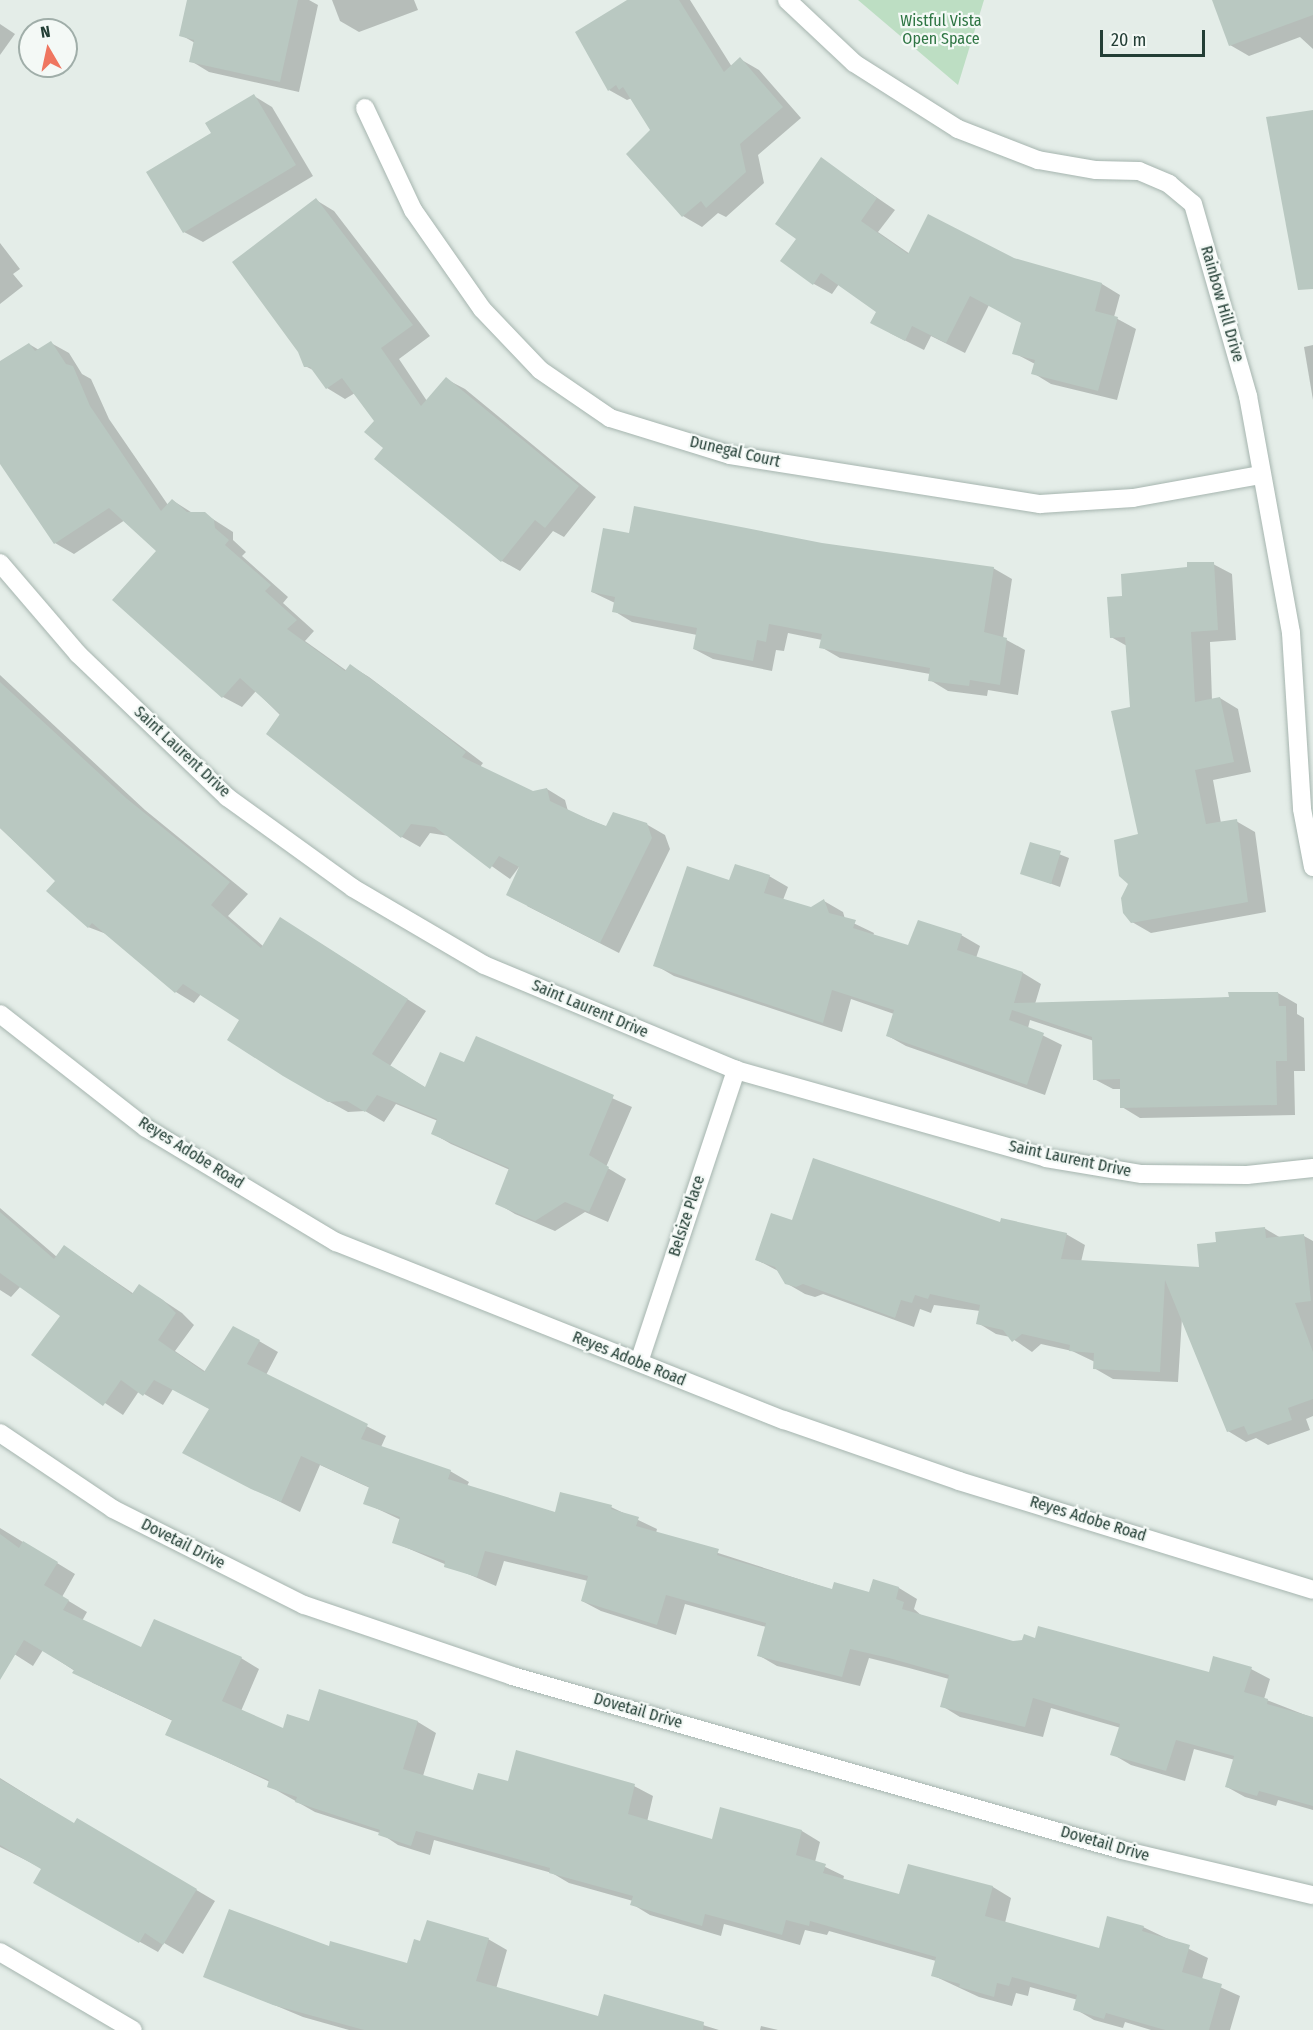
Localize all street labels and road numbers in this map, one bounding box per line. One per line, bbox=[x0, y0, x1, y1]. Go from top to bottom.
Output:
street label: Rainbow Hill Drive bbox=[1196, 244, 1248, 364]
street label: Dunegal Court bbox=[688, 432, 782, 472]
street label: Saint Laurent Drive bbox=[130, 702, 234, 802]
street label: Saint Laurent Drive bbox=[529, 976, 651, 1042]
street label: Reyes Adobe Road bbox=[135, 1113, 247, 1193]
street label: Saint Laurent Drive bbox=[1007, 1137, 1133, 1181]
street label: Belsize Place bbox=[665, 1173, 709, 1259]
street label: Reyes Adobe Road bbox=[569, 1328, 689, 1390]
street label: Reyes Adobe Road bbox=[1028, 1492, 1148, 1546]
street label: Dovetail Drive bbox=[138, 1515, 228, 1573]
street label: Dovetail Drive bbox=[591, 1689, 685, 1733]
street label: Dovetail Drive bbox=[1058, 1822, 1152, 1866]

